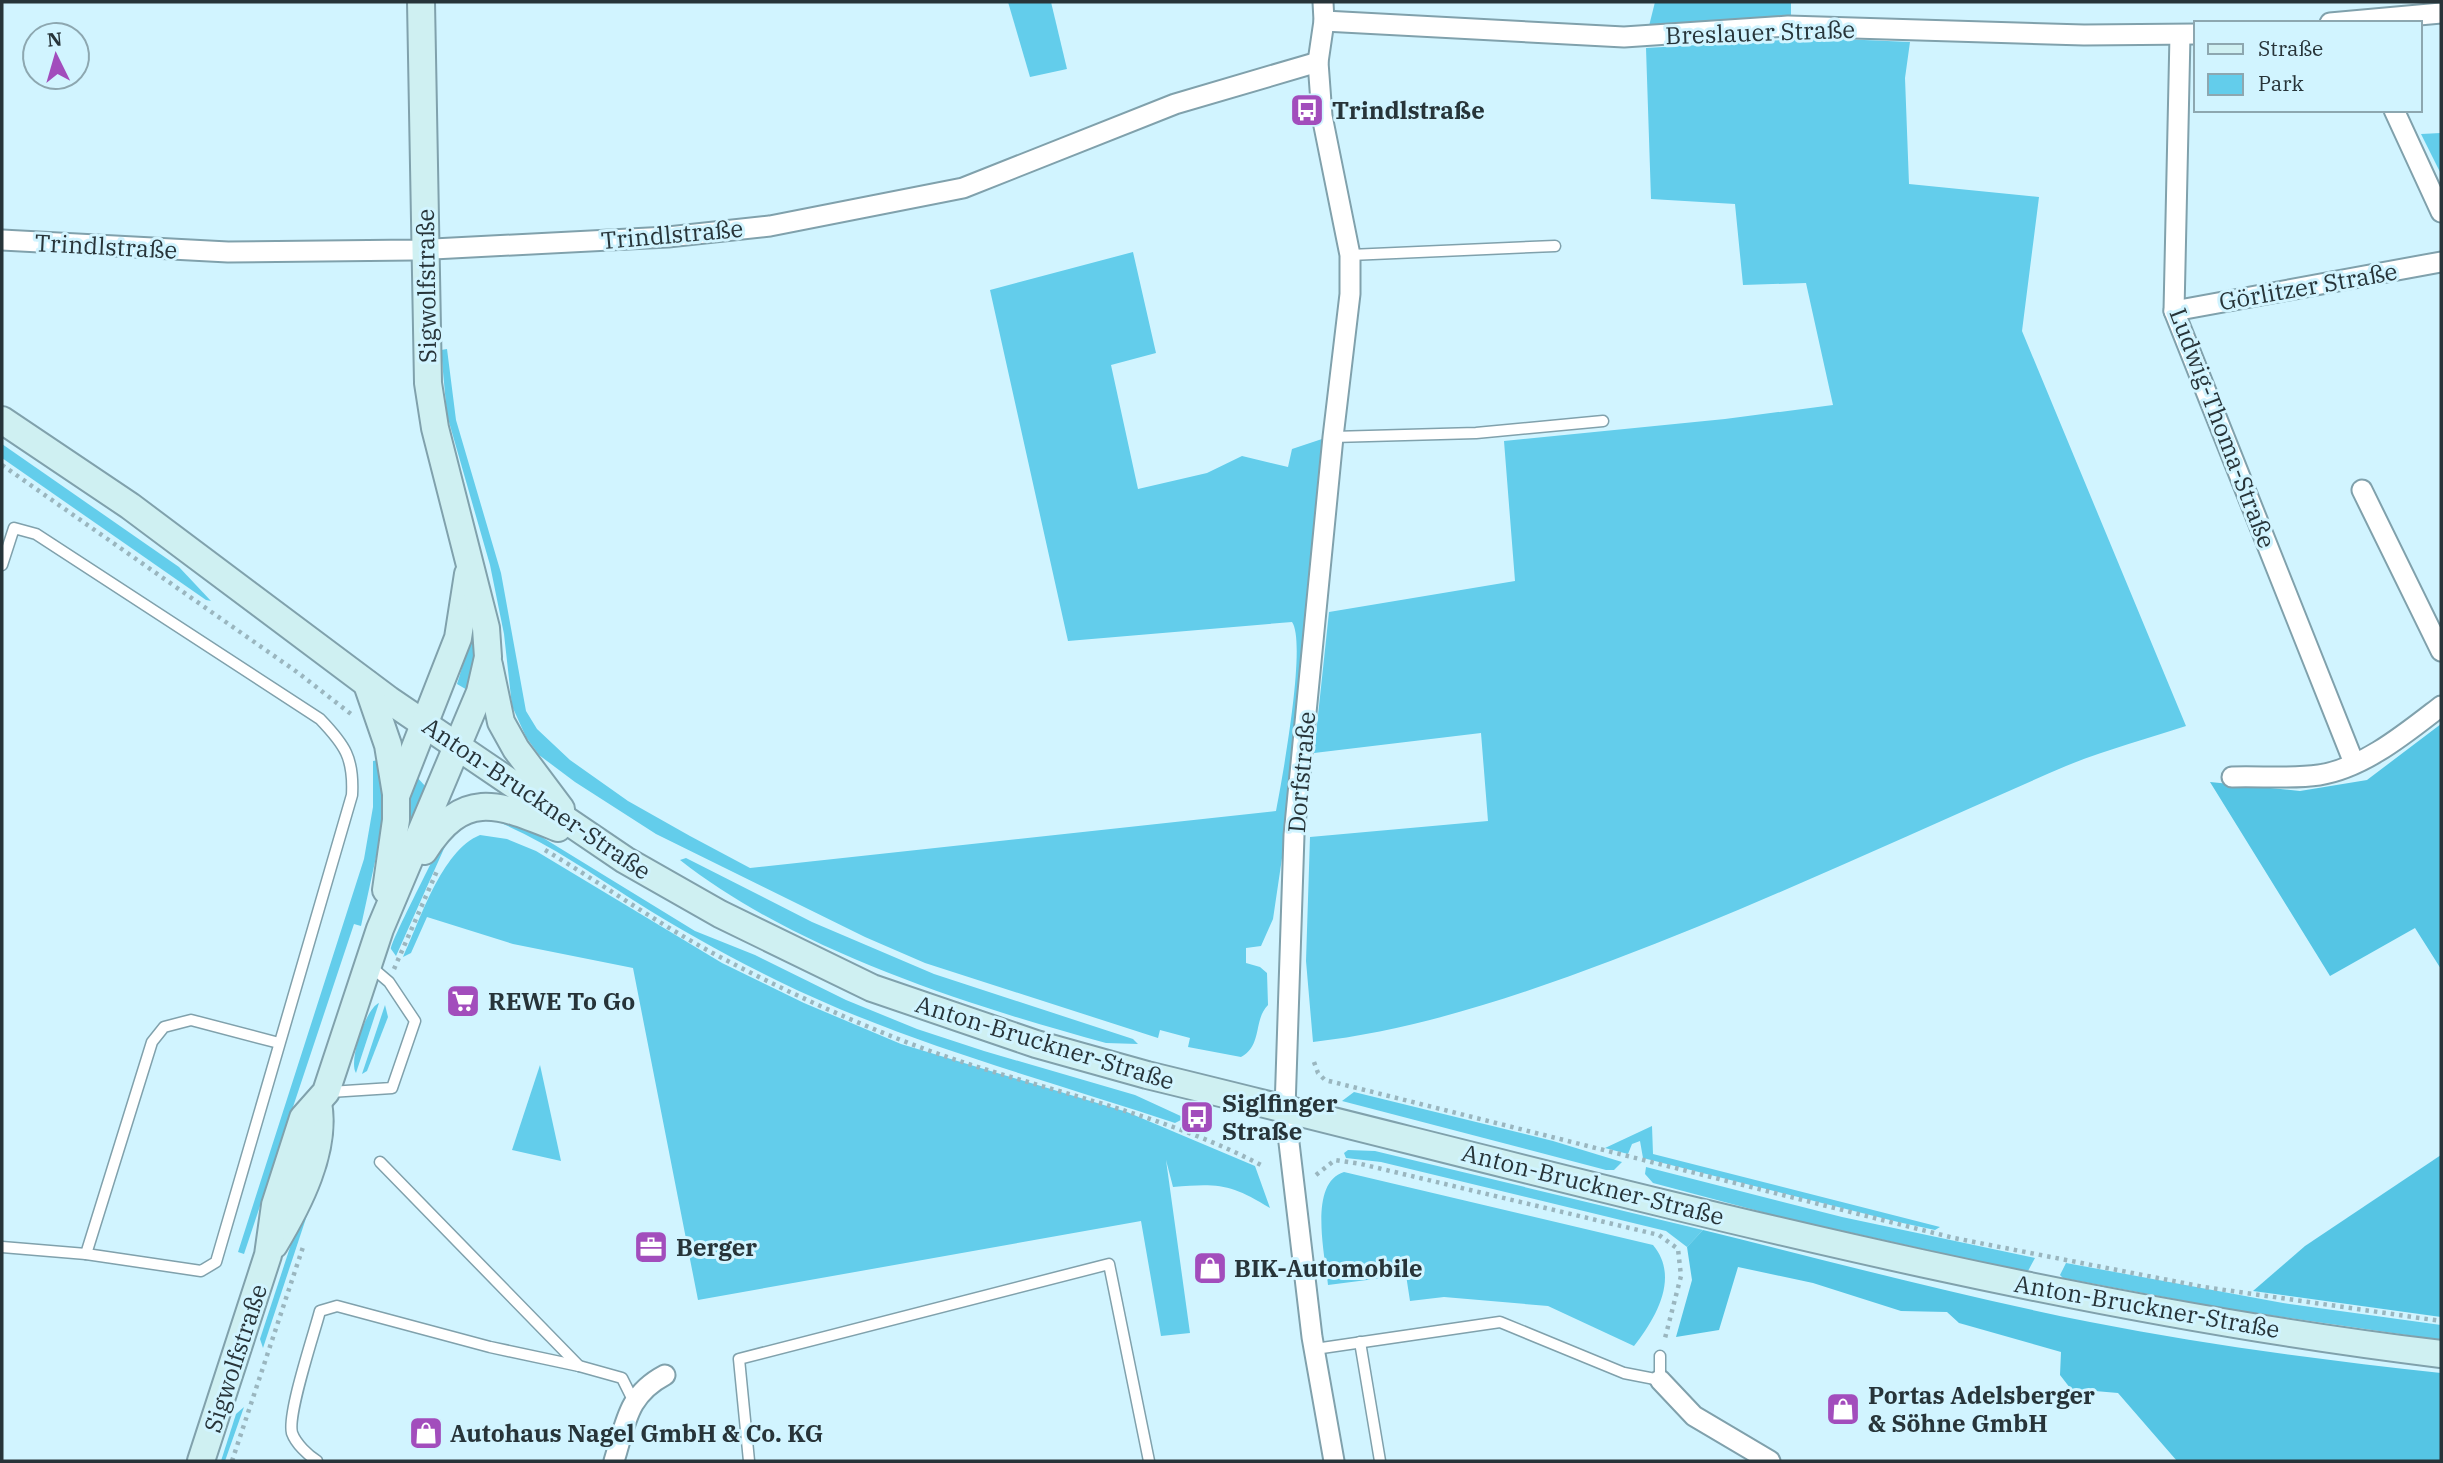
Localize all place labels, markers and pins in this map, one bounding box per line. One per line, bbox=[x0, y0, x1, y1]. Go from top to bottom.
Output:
bus stop icon: Trindlstraße bbox=[1288, 91, 1326, 129]
place label: Trindlstraße bbox=[1332, 94, 1485, 126]
supermarket icon: REWE To Go bbox=[444, 982, 482, 1020]
place label: REWE To Go bbox=[488, 985, 635, 1017]
place label: Siglfinger Straße bbox=[1222, 1087, 1338, 1147]
bus stop icon: Siglfinger Straße bbox=[1178, 1098, 1216, 1136]
office icon: Berger bbox=[632, 1228, 670, 1266]
place label: Berger bbox=[676, 1231, 757, 1263]
shop icon: BIK-Automobile bbox=[1191, 1249, 1229, 1287]
place label: BIK-Automobile bbox=[1234, 1252, 1423, 1284]
place label: Portas Adelsberger & Söhne GmbH bbox=[1868, 1379, 2095, 1439]
shop icon: Portas Adelsberger & Söhne GmbH bbox=[1824, 1390, 1862, 1428]
shop icon: Autohaus Nagel GmbH & Co. KG bbox=[407, 1414, 445, 1452]
place label: Autohaus Nagel GmbH & Co. KG bbox=[450, 1417, 823, 1449]

